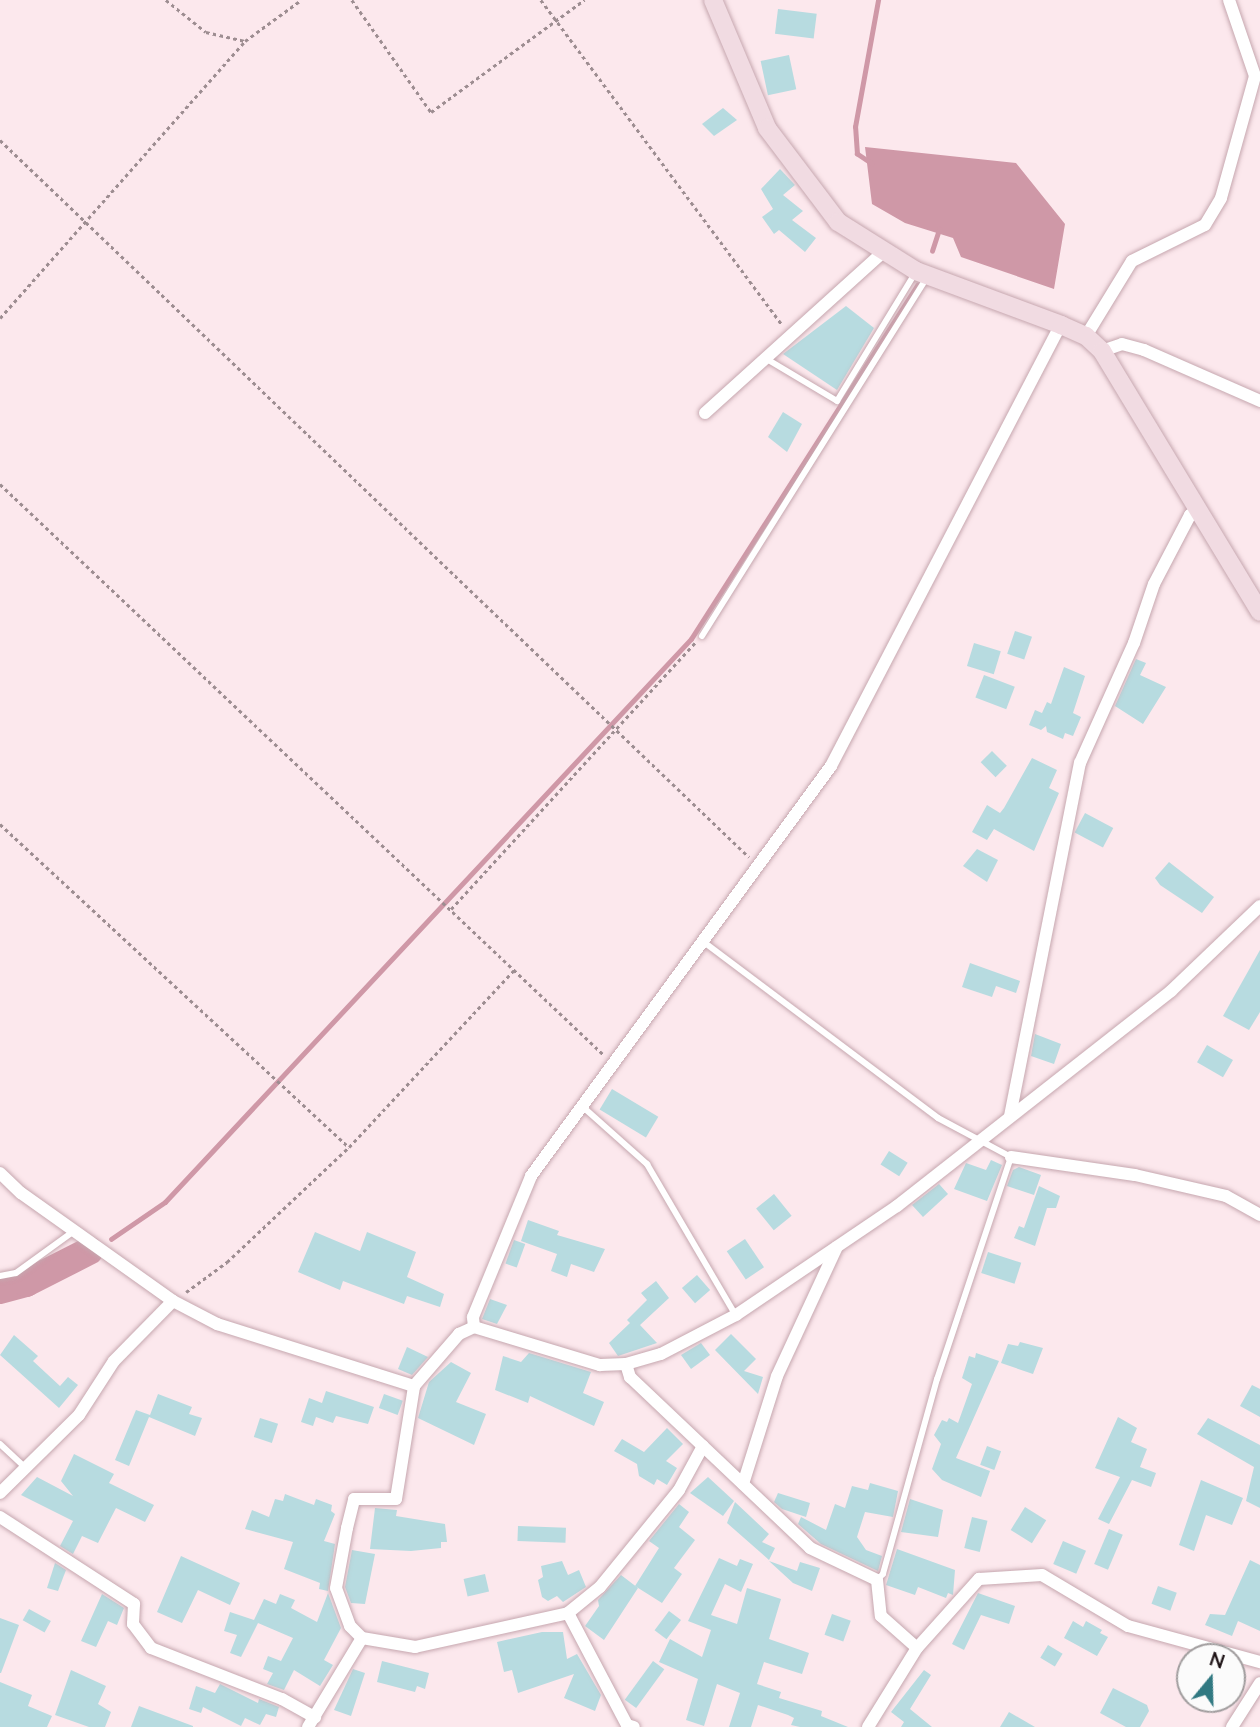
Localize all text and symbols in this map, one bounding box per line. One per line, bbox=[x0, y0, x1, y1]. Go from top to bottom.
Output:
north arrow bbox=[1176, 1643, 1246, 1713]
text: N bbox=[1207, 1646, 1228, 1673]

